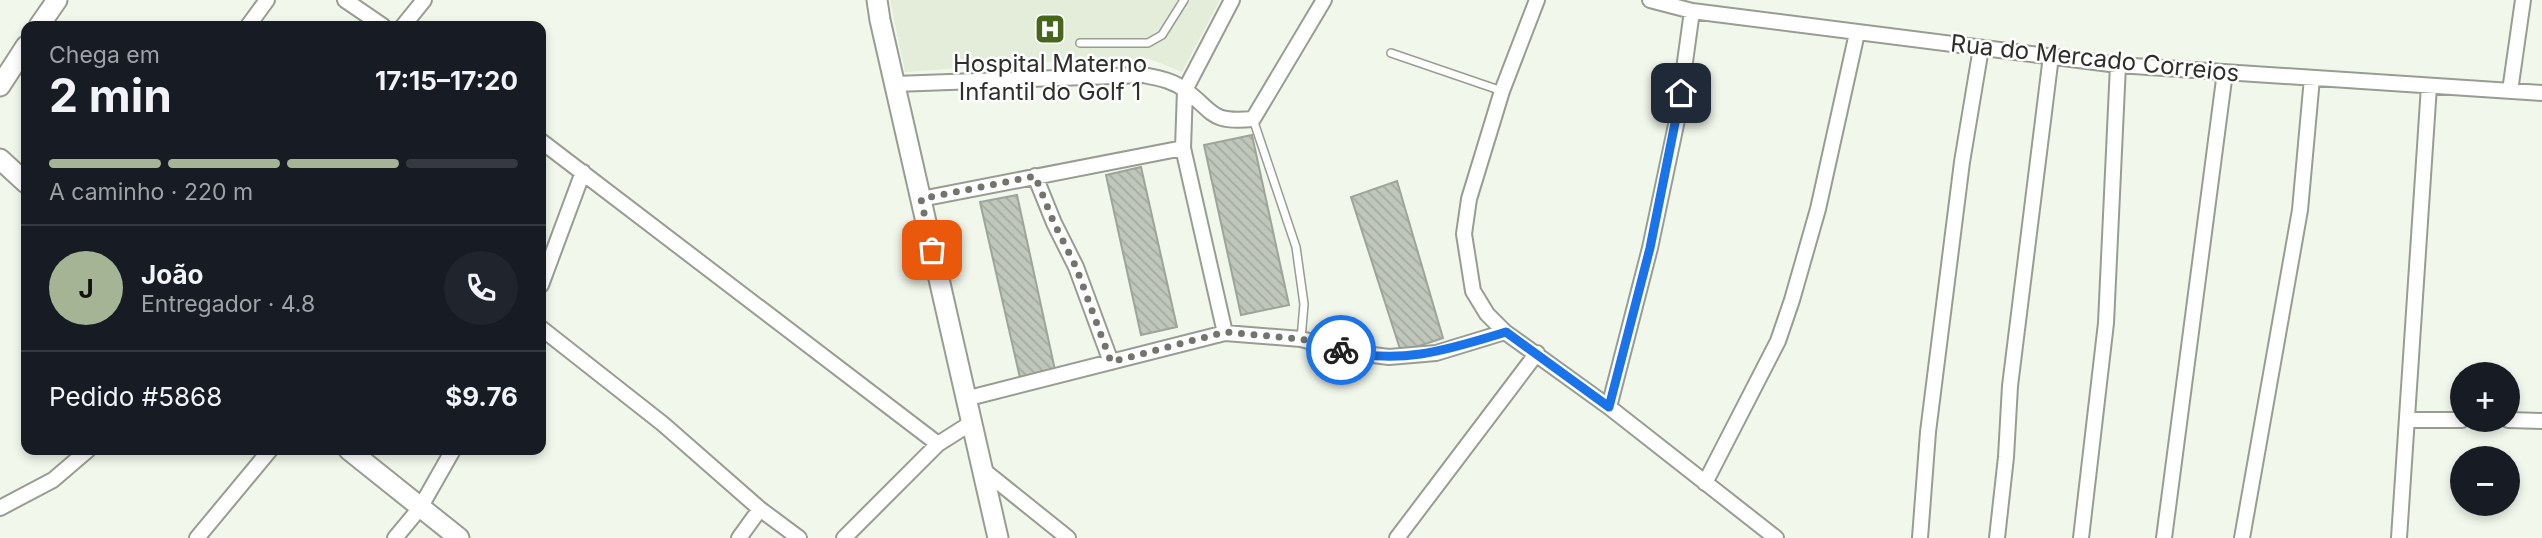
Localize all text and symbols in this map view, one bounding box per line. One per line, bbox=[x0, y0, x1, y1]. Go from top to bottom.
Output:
hospital icon: Hospital Materno Infantil do Golf 1 bbox=[1033, 12, 1067, 46]
street label: Rua do Mercado Correios bbox=[1949, 28, 2241, 88]
text: Chega em bbox=[49, 41, 160, 69]
place label: Hospital Materno Infantil do Golf 1 bbox=[953, 49, 1147, 106]
pin bbox=[1651, 63, 1711, 123]
text: 17:15–17:20 bbox=[375, 65, 518, 96]
text: 2 min bbox=[49, 67, 172, 123]
icon: home bbox=[1662, 74, 1700, 112]
text: A caminho · 220 m bbox=[49, 178, 253, 206]
pin bbox=[902, 220, 962, 280]
icon: bag bbox=[913, 231, 951, 269]
button: phone bbox=[444, 251, 518, 325]
text: João bbox=[141, 259, 203, 290]
text: J bbox=[78, 273, 94, 304]
text: Entregador · 4.8 bbox=[141, 290, 315, 318]
courier bbox=[1306, 315, 1376, 385]
icon: bike bbox=[1322, 331, 1360, 369]
map controls bbox=[2450, 362, 2520, 516]
button: + bbox=[2450, 362, 2520, 432]
text: Pedido #5868 bbox=[49, 381, 222, 412]
text: $9.76 bbox=[445, 381, 518, 412]
button: − bbox=[2450, 446, 2520, 516]

